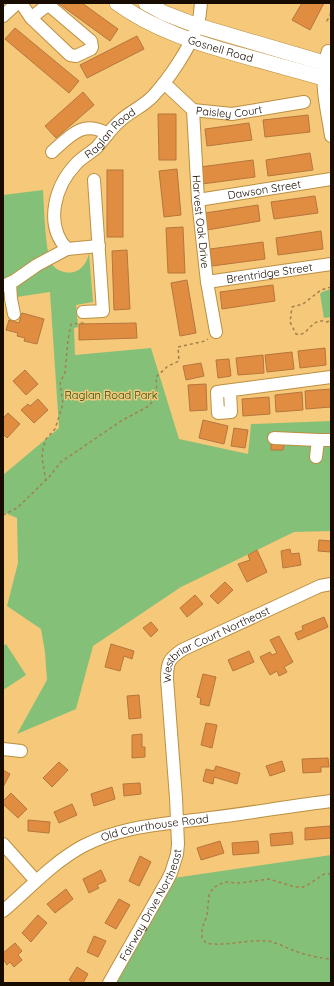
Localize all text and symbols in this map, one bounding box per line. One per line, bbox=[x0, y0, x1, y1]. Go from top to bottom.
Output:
street label: Gosnell Road bbox=[186, 33, 255, 65]
street label: Paisley Court bbox=[195, 102, 264, 121]
street label: Raglan Road bbox=[82, 105, 138, 161]
street label: Harvest Oak Drive bbox=[190, 175, 212, 269]
street label: Dawson Street bbox=[227, 177, 302, 202]
street label: Brentridge Street bbox=[225, 260, 314, 286]
park label: Raglan Road Park bbox=[64, 388, 158, 402]
street label: Westbriar Court Northeast bbox=[160, 603, 272, 683]
street label: Old Courthouse Road bbox=[99, 811, 210, 844]
street label: Fairway Drive Northeast bbox=[116, 848, 184, 963]

